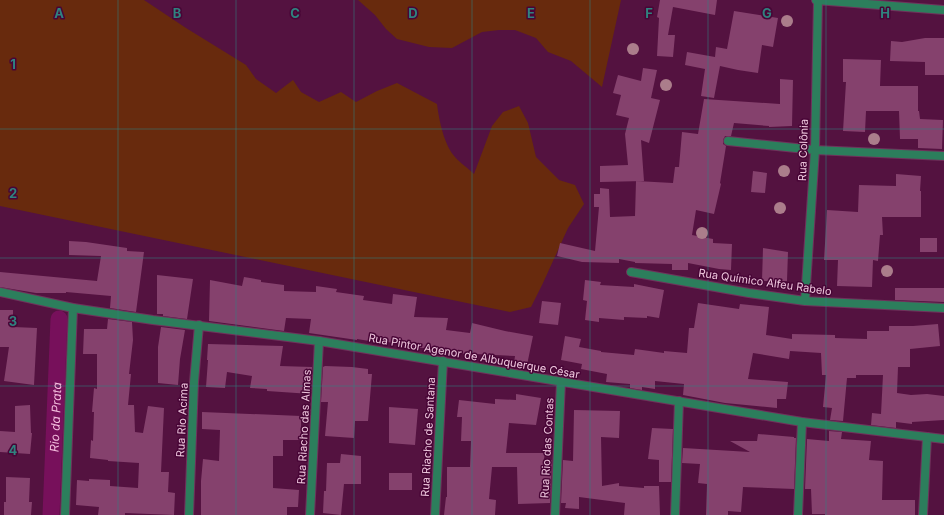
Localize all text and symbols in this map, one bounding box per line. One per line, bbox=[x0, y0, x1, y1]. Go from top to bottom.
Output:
text: A bbox=[54, 5, 64, 21]
text: B bbox=[173, 5, 182, 21]
text: C bbox=[290, 5, 300, 21]
text: D bbox=[408, 5, 418, 21]
text: E bbox=[527, 5, 535, 21]
text: F bbox=[645, 5, 653, 21]
text: G bbox=[762, 5, 772, 21]
text: H bbox=[880, 5, 890, 21]
text: 1 bbox=[10, 56, 16, 72]
street label: Rua Colônia bbox=[795, 119, 811, 181]
text: 2 bbox=[9, 185, 17, 201]
street label: Rua Químico Alfeu Rabelo bbox=[698, 266, 833, 298]
text: 3 bbox=[9, 313, 17, 329]
street label: Rua Pintor Agenor de Albuquerque César bbox=[367, 331, 581, 381]
street label: Rua Riacho das Almas bbox=[294, 369, 314, 485]
street label: Rua Riacho de Santana bbox=[418, 377, 438, 497]
water label: Rio da Prata bbox=[46, 382, 64, 452]
street label: Rua Rio Acima bbox=[173, 382, 191, 458]
street label: Rua Rio das Contas bbox=[537, 397, 557, 499]
text: 4 bbox=[9, 442, 18, 458]

